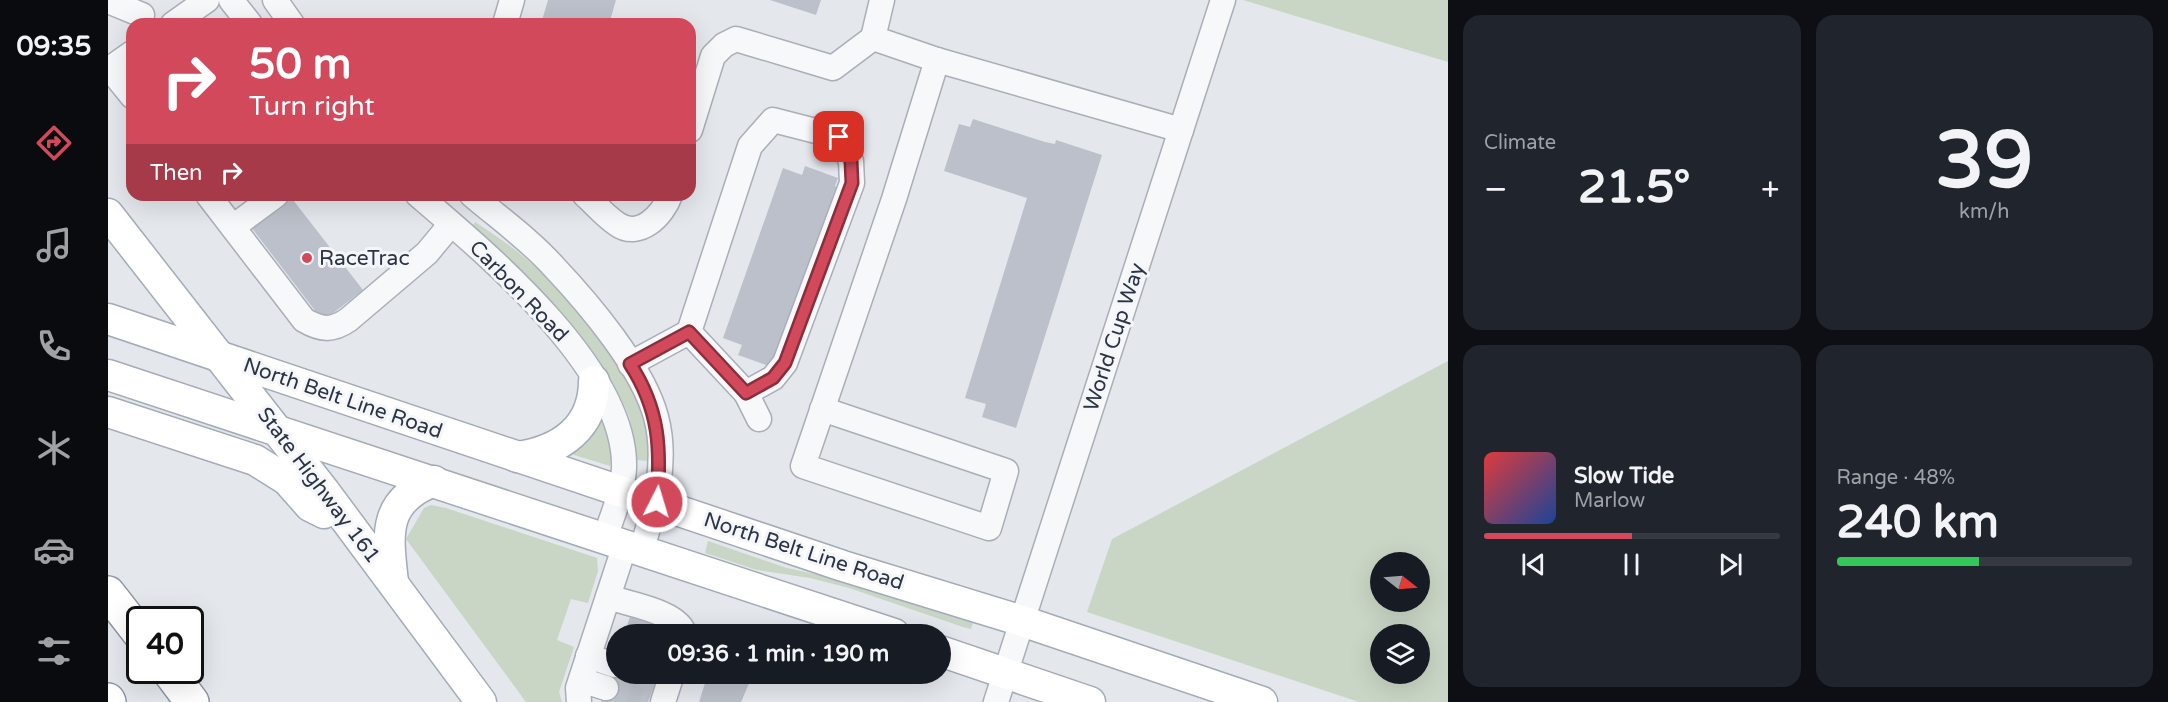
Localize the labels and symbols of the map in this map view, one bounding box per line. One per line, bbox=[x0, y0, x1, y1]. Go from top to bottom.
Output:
pin bbox=[813, 111, 864, 162]
street label: Carbon Road bbox=[464, 235, 573, 347]
place label: RaceTrac bbox=[319, 246, 410, 271]
marker: RaceTrac bbox=[300, 251, 314, 265]
street label: World Cup Way bbox=[1079, 260, 1150, 414]
street label: North Belt Line Road bbox=[240, 353, 446, 444]
street label: State Highway 161 bbox=[252, 403, 385, 568]
position arrow bbox=[625, 470, 689, 534]
street label: North Belt Line Road bbox=[701, 507, 907, 596]
north arrow bbox=[1370, 552, 1430, 612]
speed limit sign: 40 bbox=[126, 606, 204, 684]

